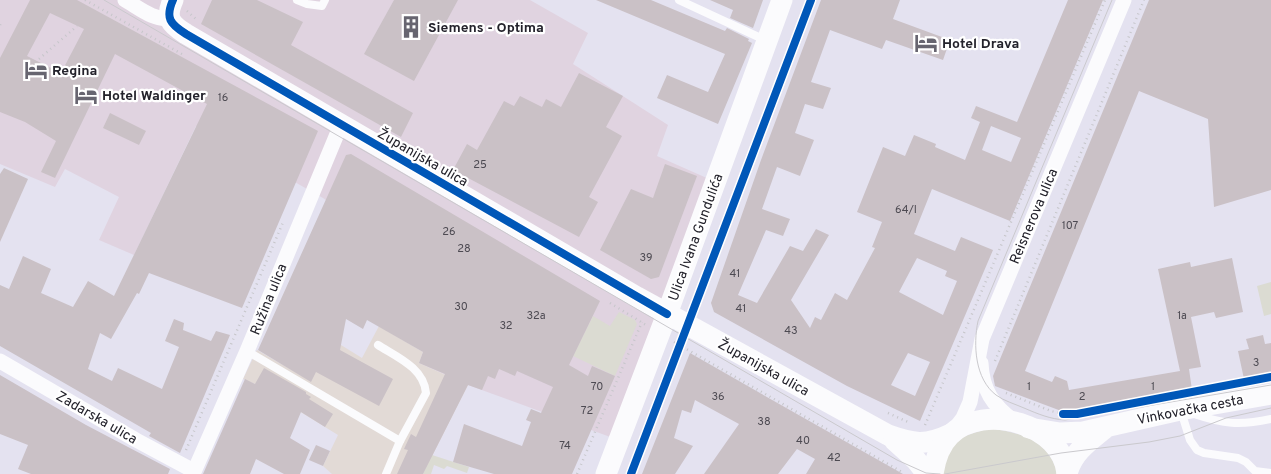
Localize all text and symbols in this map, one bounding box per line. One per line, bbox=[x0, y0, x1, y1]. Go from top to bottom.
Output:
building icon: Siemens - Optima bbox=[398, 14, 424, 40]
place label: Siemens - Optima bbox=[428, 20, 544, 37]
hotel icon: Hotel Drava bbox=[913, 30, 939, 56]
place label: Hotel Drava bbox=[942, 36, 1019, 53]
hotel icon: Regina bbox=[23, 57, 49, 83]
place label: Regina bbox=[52, 63, 97, 80]
hotel icon: Hotel Waldinger bbox=[73, 82, 99, 108]
place label: Hotel Waldinger bbox=[102, 88, 206, 105]
house number: 16 bbox=[218, 91, 228, 105]
street label: Županijska ulica bbox=[374, 125, 471, 191]
house number: 25 bbox=[473, 158, 487, 172]
street label: Reisnerova ulica bbox=[1007, 166, 1062, 267]
street label: Ulica Ivana Gundulića bbox=[665, 172, 727, 304]
house number: 64/I bbox=[895, 203, 917, 217]
house number: 107 bbox=[1062, 219, 1079, 233]
house number: 26 bbox=[442, 225, 456, 239]
house number: 28 bbox=[457, 242, 471, 256]
house number: 39 bbox=[640, 251, 652, 265]
street label: Ružina ulica bbox=[247, 261, 291, 338]
house number: 41 bbox=[730, 267, 740, 281]
house number: 30 bbox=[454, 300, 468, 314]
house number: 41 bbox=[736, 302, 746, 316]
house number: 32a bbox=[527, 309, 546, 323]
house number: 1a bbox=[1177, 309, 1187, 323]
house number: 32 bbox=[499, 319, 513, 333]
house number: 43 bbox=[784, 324, 798, 338]
street label: Županijska ulica bbox=[715, 335, 812, 400]
house number: 3 bbox=[1253, 356, 1259, 370]
house number: 70 bbox=[591, 380, 603, 394]
house number: 1 bbox=[1027, 380, 1031, 394]
house number: 1 bbox=[1151, 380, 1155, 394]
street label: Zadarska ulica bbox=[53, 388, 140, 448]
house number: 36 bbox=[711, 390, 725, 404]
house number: 2 bbox=[1079, 390, 1085, 404]
street label: Vinkovačka cesta bbox=[1136, 392, 1245, 429]
house number: 72 bbox=[581, 404, 593, 418]
house number: 38 bbox=[757, 415, 771, 429]
house number: 40 bbox=[796, 434, 810, 448]
house number: 74 bbox=[559, 439, 571, 453]
house number: 42 bbox=[827, 451, 841, 465]

